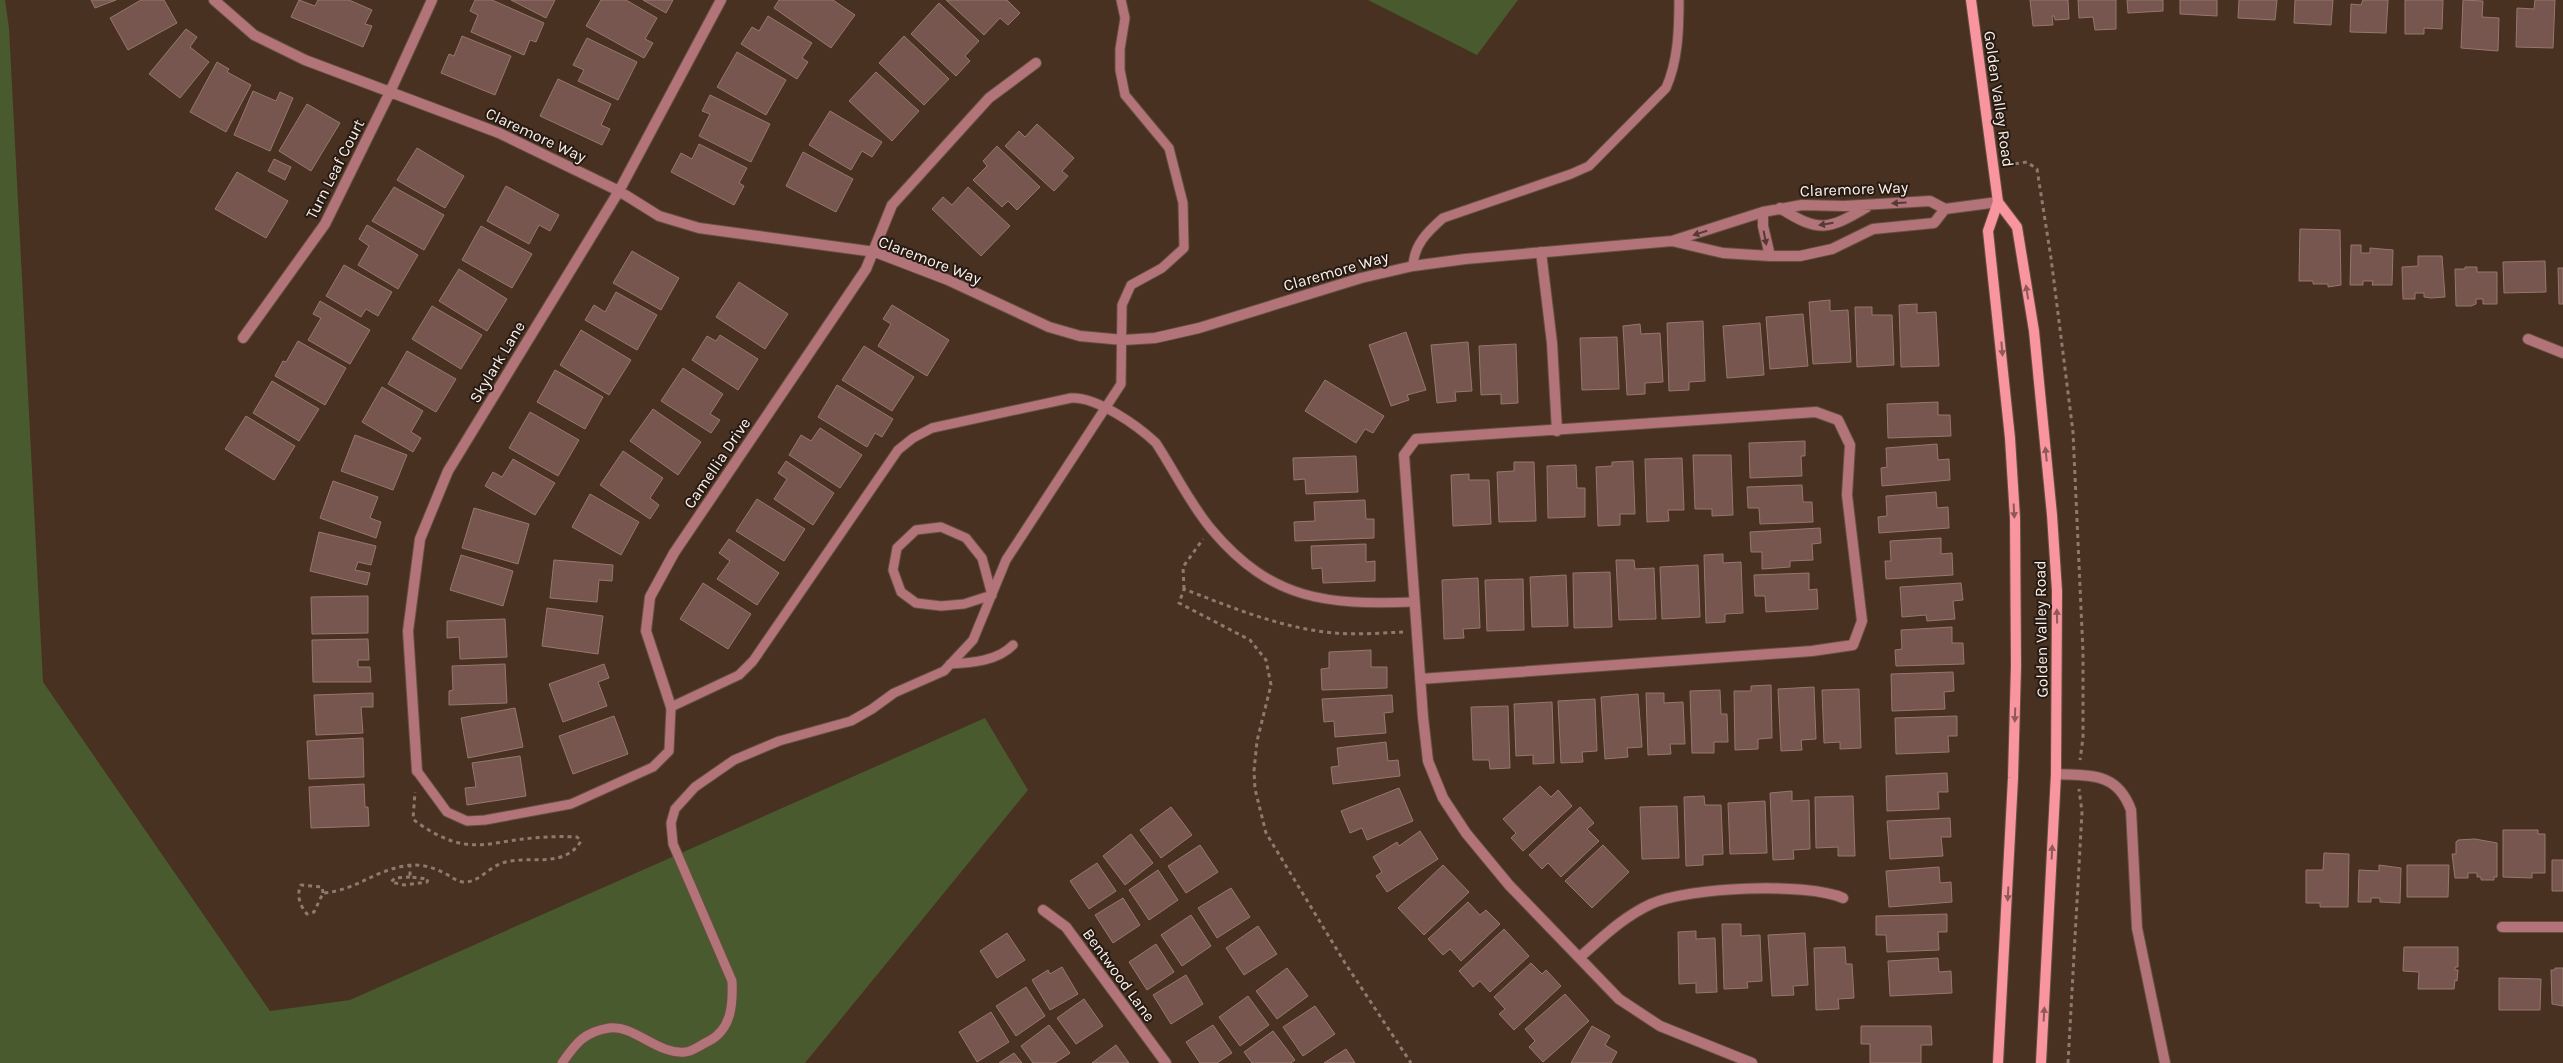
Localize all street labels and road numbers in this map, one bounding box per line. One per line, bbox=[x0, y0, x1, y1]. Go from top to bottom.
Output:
street label: Golden Valley Road bbox=[1980, 30, 2018, 168]
street label: Claremore Way bbox=[483, 103, 590, 167]
street label: Turn Leaf Court bbox=[302, 116, 368, 222]
street label: Claremore Way bbox=[1799, 178, 1909, 200]
street label: Claremore Way bbox=[876, 232, 985, 289]
street label: Claremore Way bbox=[1281, 247, 1391, 295]
street label: Skylark Lane bbox=[465, 318, 529, 406]
street label: Camellia Drive bbox=[680, 414, 754, 512]
street label: Golden Valley Road bbox=[2030, 560, 2052, 698]
street label: Bentwood Lane bbox=[1079, 925, 1159, 1025]

